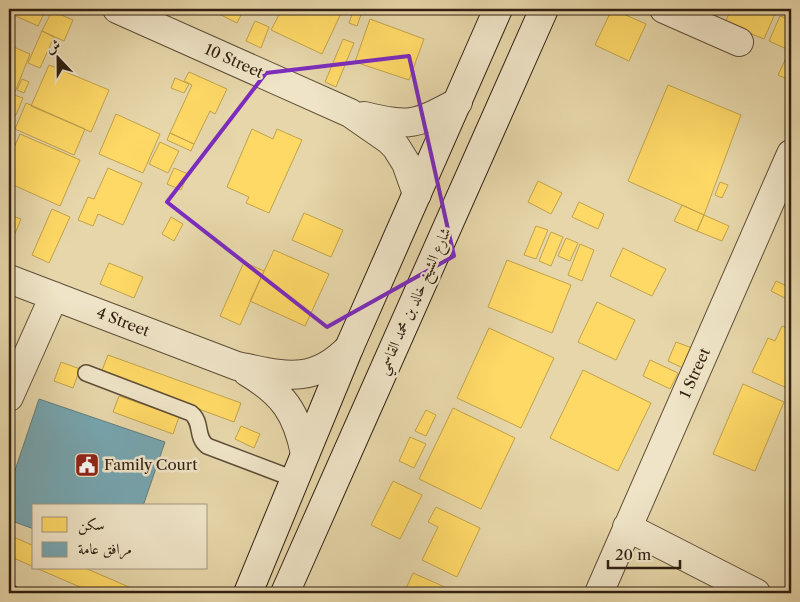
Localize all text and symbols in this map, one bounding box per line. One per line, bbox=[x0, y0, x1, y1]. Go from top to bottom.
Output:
north arrow bbox=[32, 32, 82, 82]
text: ش bbox=[43, 35, 63, 57]
street label: 10 Street bbox=[202, 39, 267, 82]
street label: شارع الشيخ خالد بن محمد القاسمي bbox=[373, 224, 459, 379]
street label: 4 Street bbox=[94, 303, 153, 341]
street label: 1 Street bbox=[675, 344, 714, 401]
public building icon: Family Court bbox=[74, 452, 100, 478]
place label: Family Court bbox=[104, 455, 198, 474]
legend bbox=[32, 504, 208, 570]
text: سكن bbox=[78, 515, 105, 535]
scale bar bbox=[608, 537, 680, 569]
text: مرافق عامة bbox=[78, 539, 132, 560]
text: 20 m bbox=[615, 545, 651, 564]

